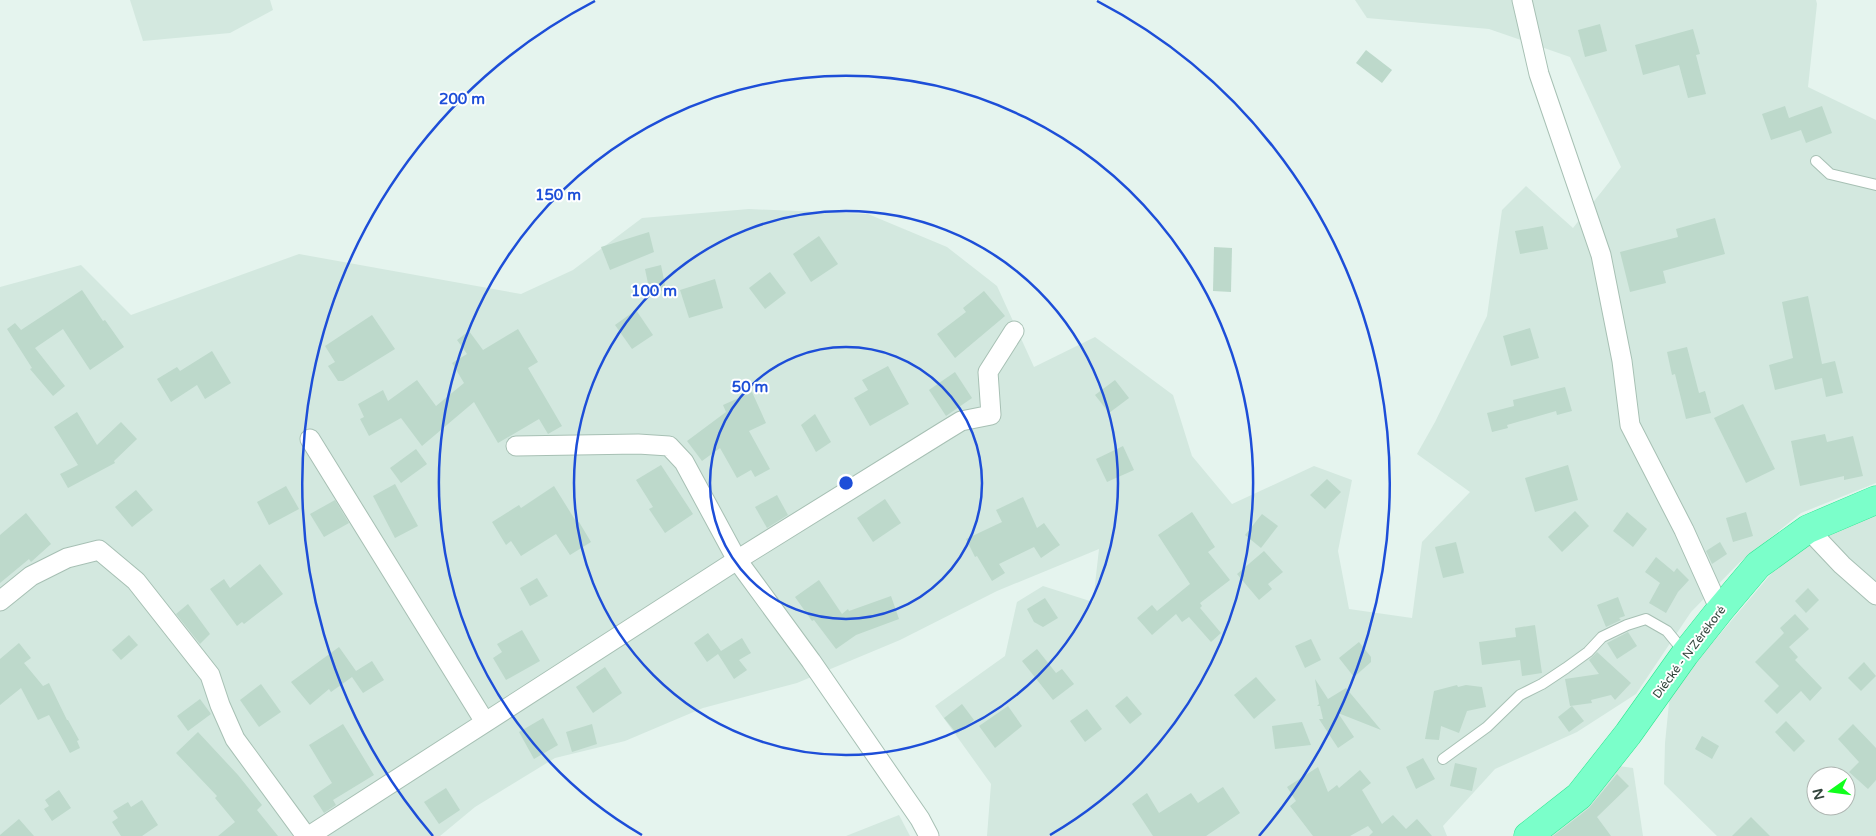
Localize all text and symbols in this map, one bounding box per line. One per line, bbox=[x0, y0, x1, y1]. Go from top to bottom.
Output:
text: 200 m bbox=[439, 90, 485, 108]
text: 150 m bbox=[535, 186, 581, 204]
text: 100 m bbox=[631, 282, 677, 300]
text: 50 m bbox=[732, 378, 768, 396]
centre of rings bbox=[837, 474, 855, 492]
street label: Diécké - N'Zérékoré bbox=[1650, 603, 1729, 701]
north arrow bbox=[1806, 766, 1856, 816]
text: N bbox=[1809, 787, 1828, 802]

